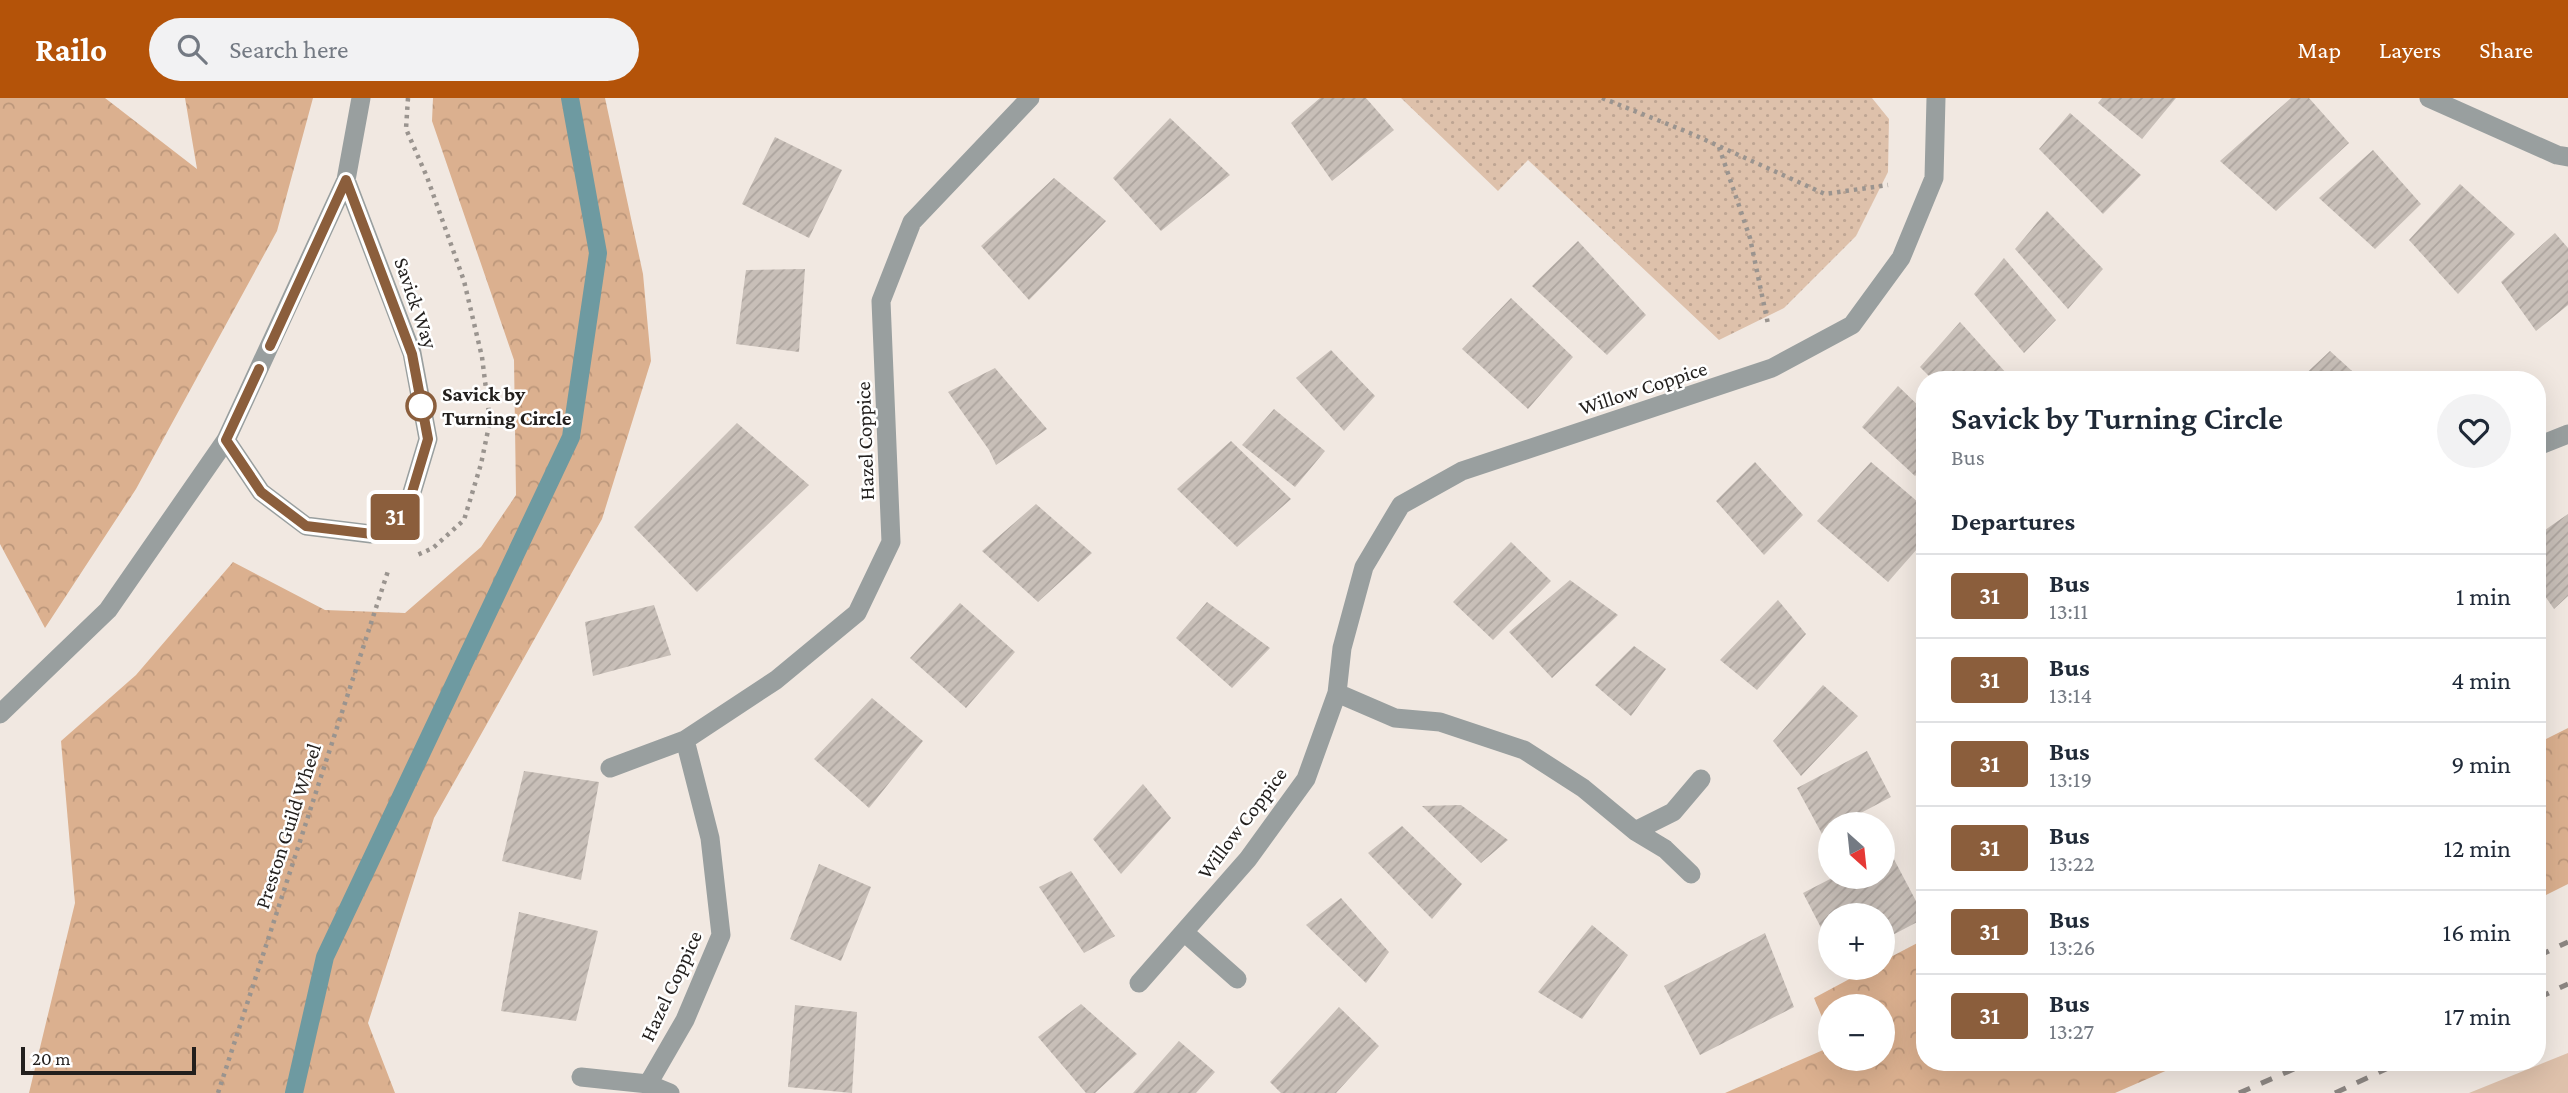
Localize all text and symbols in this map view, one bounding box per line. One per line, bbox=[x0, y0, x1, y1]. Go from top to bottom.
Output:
search box bbox=[149, 18, 639, 81]
icon: search bbox=[173, 30, 211, 68]
text: Railo bbox=[35, 31, 107, 68]
text: Search here bbox=[229, 35, 348, 64]
text: Map bbox=[2297, 36, 2341, 63]
text: Layers bbox=[2379, 36, 2441, 63]
text: Share bbox=[2479, 36, 2533, 63]
street label: Savick Way bbox=[389, 254, 443, 352]
street label: Willow Coppice bbox=[1576, 356, 1710, 420]
street label: Hazel Coppice bbox=[851, 381, 879, 501]
place label: Savick by Turning Circle bbox=[442, 382, 572, 430]
marker: Savick by Turning Circle bbox=[406, 391, 436, 421]
button: heart bbox=[2437, 394, 2511, 468]
text: Savick by Turning Circle bbox=[1951, 399, 2283, 436]
text: Bus bbox=[1951, 444, 1985, 470]
line badge: 31 bbox=[364, 494, 426, 540]
text: 31 bbox=[385, 503, 405, 530]
text: Departures bbox=[1951, 507, 2075, 536]
text: Bus bbox=[2049, 569, 2090, 598]
text: 31 bbox=[1979, 582, 2000, 609]
text: 1 min bbox=[2456, 582, 2511, 611]
text: 13:11 bbox=[2049, 598, 2088, 624]
text: Bus bbox=[2049, 653, 2090, 682]
text: 31 bbox=[1979, 666, 2000, 693]
text: 4 min bbox=[2451, 666, 2511, 695]
text: 13:14 bbox=[2049, 682, 2092, 708]
text: Bus bbox=[2049, 737, 2090, 766]
street label: Preston Guild Wheel bbox=[250, 740, 326, 912]
text: 31 bbox=[1979, 750, 2000, 777]
text: 9 min bbox=[2451, 750, 2511, 779]
street label: Willow Coppice bbox=[1192, 763, 1292, 883]
text: 13:19 bbox=[2049, 766, 2092, 792]
north arrow bbox=[1818, 812, 1895, 889]
map controls bbox=[1818, 812, 1895, 1071]
text: Bus bbox=[2049, 821, 2090, 850]
text: 31 bbox=[1979, 834, 2000, 861]
text: 12 min bbox=[2443, 834, 2511, 863]
text: 13:22 bbox=[2049, 850, 2095, 876]
button: + bbox=[1818, 903, 1895, 980]
text: Bus bbox=[2049, 905, 2090, 934]
text: 31 bbox=[1979, 918, 2000, 945]
text: 16 min bbox=[2443, 918, 2511, 947]
street label: Hazel Coppice bbox=[635, 927, 707, 1045]
text: 13:26 bbox=[2049, 934, 2095, 960]
text: Bus bbox=[2049, 989, 2090, 1018]
button: − bbox=[1818, 994, 1895, 1071]
text: 31 bbox=[1979, 1002, 2000, 1029]
text: 17 min bbox=[2444, 1002, 2511, 1031]
text: 13:27 bbox=[2049, 1018, 2094, 1044]
scale bar bbox=[21, 1044, 196, 1076]
text: 20 m bbox=[32, 1048, 71, 1069]

